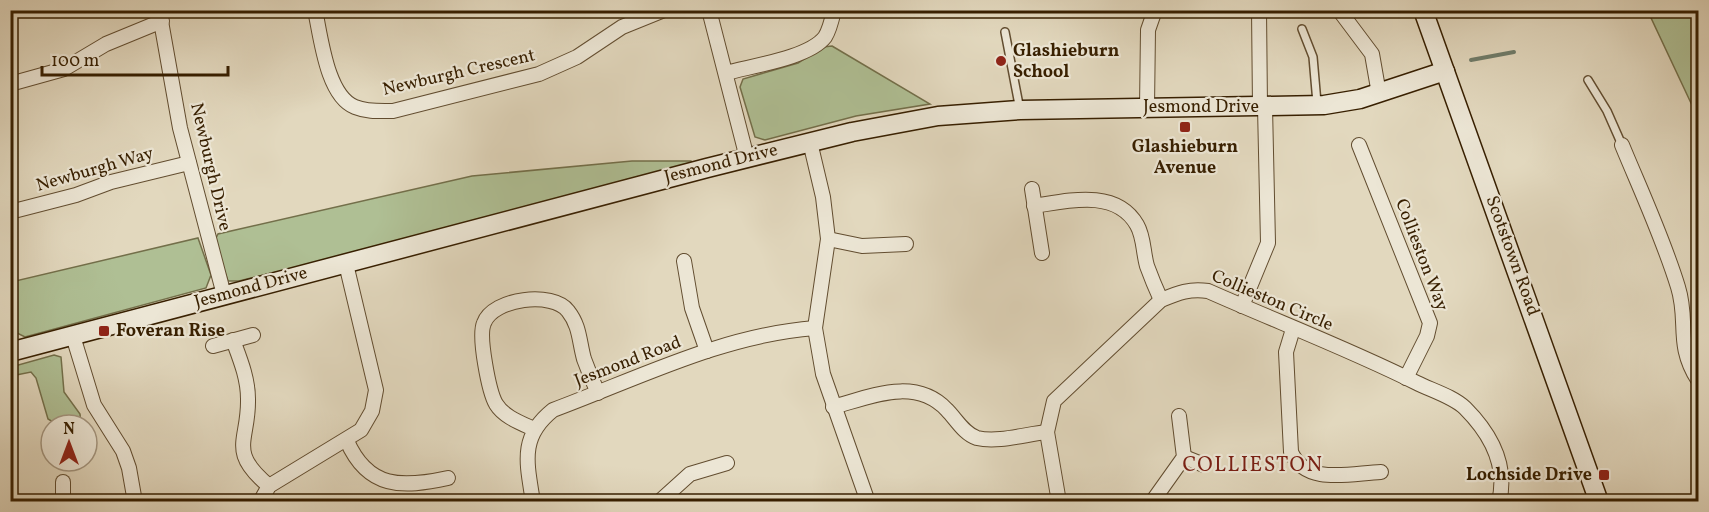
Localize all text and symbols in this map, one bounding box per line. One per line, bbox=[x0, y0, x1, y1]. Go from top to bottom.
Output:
scale bar bbox=[42, 39, 228, 77]
place label: Glashieburn School bbox=[1013, 39, 1119, 85]
street label: Newburgh Crescent bbox=[380, 43, 538, 103]
text: 100 m bbox=[51, 49, 100, 74]
marker: Glashieburn School bbox=[994, 54, 1008, 68]
street label: Jesmond Drive bbox=[1143, 95, 1259, 120]
street label: Newburgh Drive bbox=[183, 101, 237, 233]
marker: Glashieburn Avenue bbox=[1178, 120, 1192, 134]
place label: Glashieburn Avenue bbox=[1132, 135, 1238, 181]
street label: Jesmond Drive bbox=[662, 138, 780, 190]
street label: Newburgh Way bbox=[33, 141, 157, 199]
street label: Scotstown Road bbox=[1479, 193, 1545, 319]
street label: Collieston Way bbox=[1388, 195, 1454, 315]
street label: Jesmond Drive bbox=[192, 261, 310, 315]
street label: Collieston Circle bbox=[1207, 264, 1337, 338]
place label: Foveran Rise bbox=[116, 319, 225, 344]
marker: Foveran Rise bbox=[97, 324, 111, 338]
street label: Jesmond Road bbox=[571, 330, 685, 394]
north arrow bbox=[39, 413, 99, 473]
text: N bbox=[63, 419, 75, 441]
district label: COLLIESTON bbox=[1183, 451, 1324, 480]
place label: Lochside Drive bbox=[1466, 463, 1592, 488]
marker: Lochside Drive bbox=[1597, 468, 1611, 482]

